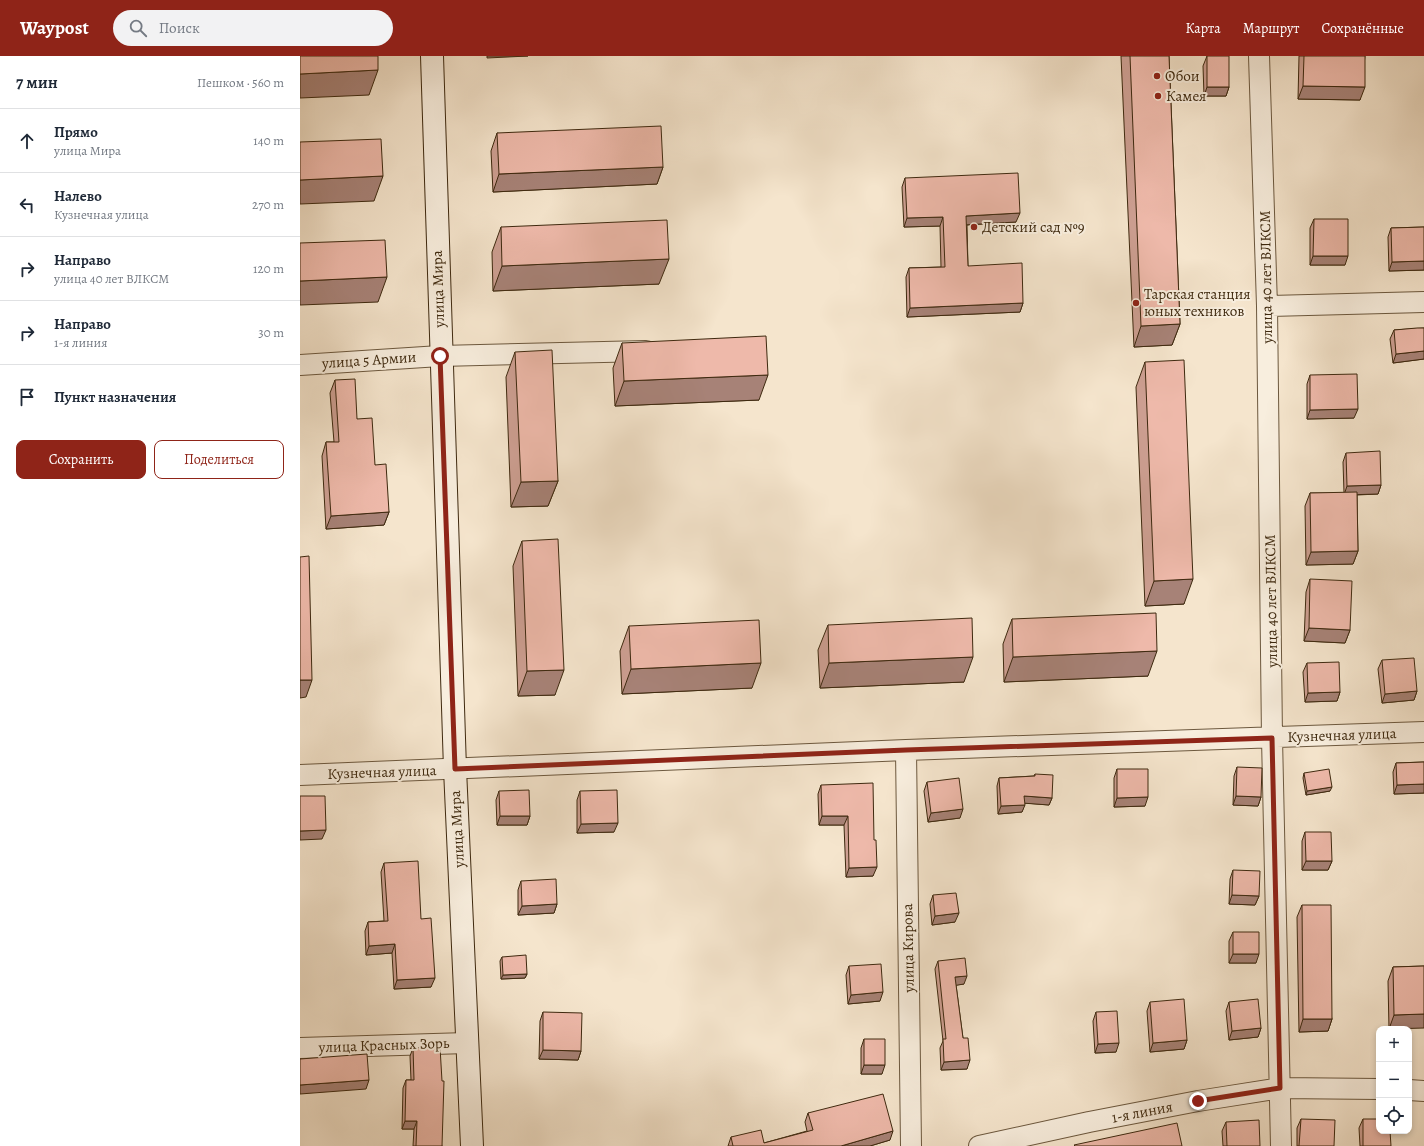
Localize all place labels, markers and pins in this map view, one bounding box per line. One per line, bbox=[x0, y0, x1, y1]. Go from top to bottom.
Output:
place label: Обои bbox=[1165, 66, 1200, 86]
marker: Обои bbox=[1152, 71, 1162, 81]
place label: Камея bbox=[1166, 86, 1206, 106]
marker: Камея bbox=[1153, 91, 1163, 101]
place label: Детский сад №9 bbox=[982, 217, 1085, 237]
marker: Детский сад №9 bbox=[969, 222, 979, 232]
place label: Тарская станция юных техников bbox=[1144, 284, 1251, 321]
marker: Тарская станция юных техников bbox=[1131, 298, 1141, 308]

